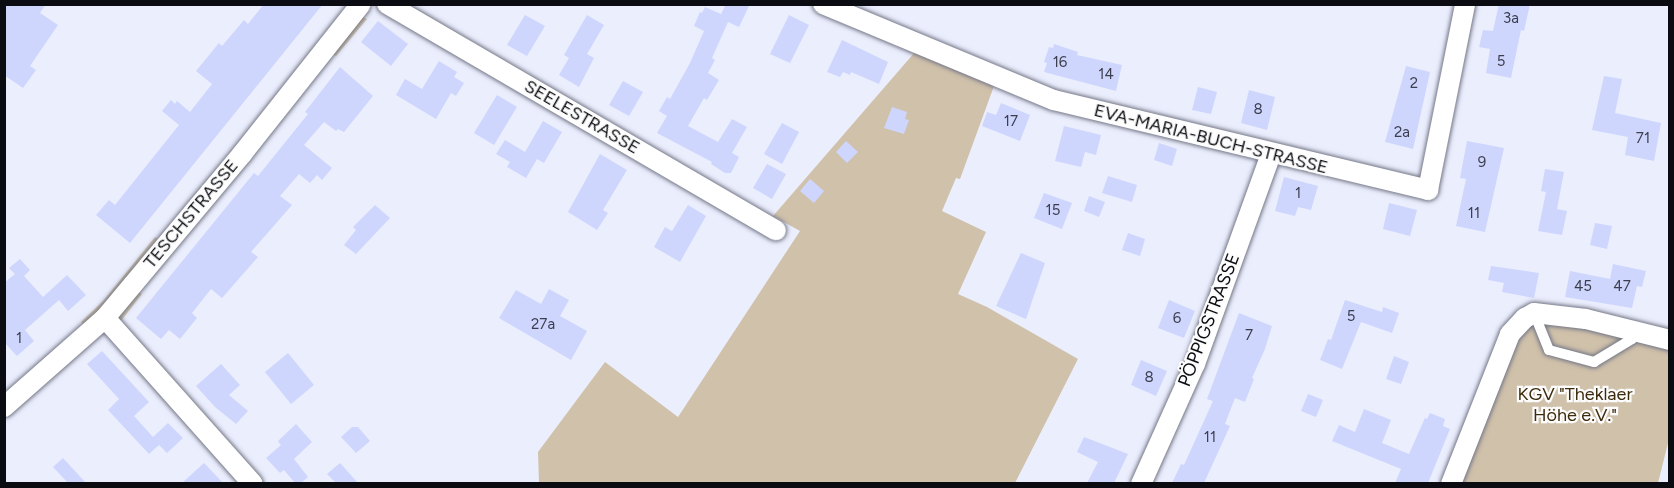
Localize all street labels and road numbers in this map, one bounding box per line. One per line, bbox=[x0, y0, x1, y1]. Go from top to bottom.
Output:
street label: SEELESTRASSE bbox=[520, 75, 644, 159]
street label: EVA-MARIA-BUCH-STRASSE bbox=[1092, 99, 1330, 179]
street label: TESCHSTRASSE bbox=[139, 155, 243, 273]
street label: PÖPPIGSTRASSE bbox=[1174, 250, 1244, 390]

